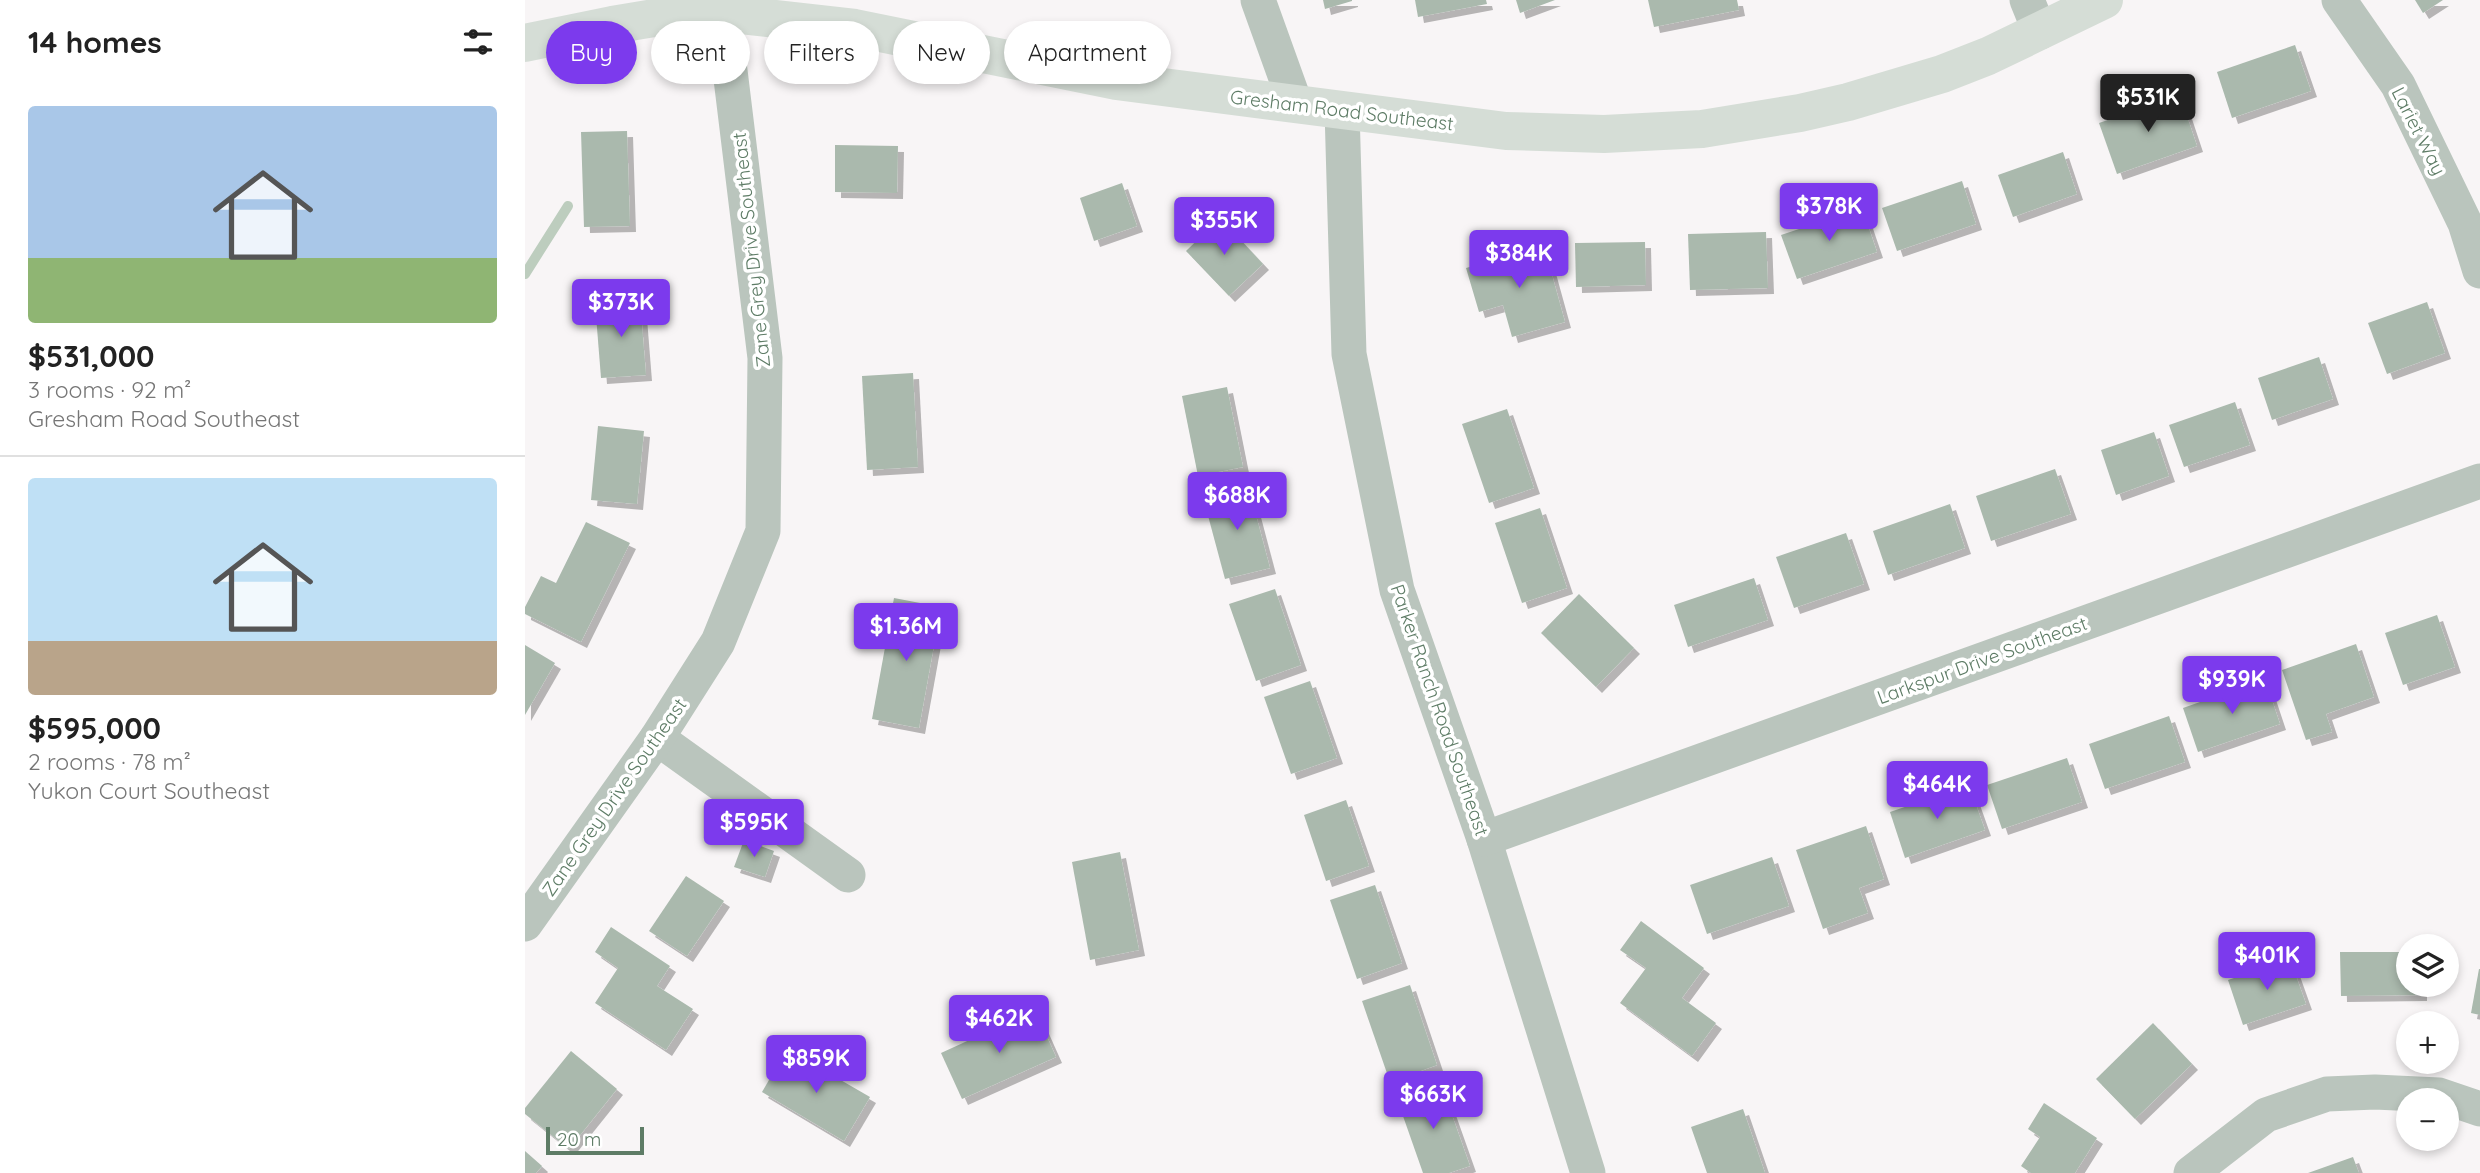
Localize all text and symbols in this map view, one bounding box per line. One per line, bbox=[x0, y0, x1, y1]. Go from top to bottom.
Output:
chip: Buy bbox=[546, 21, 637, 84]
chip: Rent bbox=[651, 21, 750, 84]
chip: Filters bbox=[764, 21, 879, 84]
chip: New bbox=[893, 21, 990, 84]
chip: Apartment bbox=[1004, 21, 1171, 84]
text: 14 homes bbox=[28, 23, 162, 61]
icon: filters bbox=[459, 23, 497, 61]
pin: $531K bbox=[2099, 74, 2197, 134]
text: $531K bbox=[2116, 82, 2180, 111]
street label: Lariet Way bbox=[2387, 83, 2451, 179]
street label: Gresham Road Southeast bbox=[1229, 84, 1455, 136]
street label: Zane Grey Drive Southeast bbox=[727, 131, 775, 369]
icon: home bbox=[200, 152, 326, 278]
pin: $378K bbox=[1780, 184, 1878, 243]
text: $378K bbox=[1796, 191, 1862, 220]
pin: $355K bbox=[1175, 198, 1273, 257]
text: $355K bbox=[1190, 205, 1258, 234]
pin: $384K bbox=[1470, 230, 1568, 290]
text: $384K bbox=[1485, 238, 1553, 267]
pin: $373K bbox=[572, 280, 670, 339]
text: $373K bbox=[588, 287, 654, 316]
text: $531,000 bbox=[28, 337, 154, 375]
text: 3 rooms · 92 m² bbox=[28, 375, 191, 404]
text: Gresham Road Southeast bbox=[28, 404, 300, 433]
pin: $688K bbox=[1188, 472, 1286, 532]
text: $688K bbox=[1204, 480, 1270, 509]
icon: home bbox=[200, 524, 326, 650]
street label: Parker Ranch Road Southeast bbox=[1386, 581, 1494, 839]
pin: $1.36M bbox=[849, 604, 963, 663]
text: $1.36M bbox=[870, 611, 942, 640]
street label: Larkspur Drive Southeast bbox=[1874, 611, 2090, 709]
pin: $939K bbox=[2183, 656, 2281, 716]
text: $939K bbox=[2198, 664, 2266, 693]
street label: Zane Grey Drive Southeast bbox=[536, 693, 692, 901]
text: $595,000 bbox=[28, 709, 161, 747]
text: 2 rooms · 78 m² bbox=[28, 747, 191, 776]
pin: $464K bbox=[1888, 762, 1986, 821]
text: $464K bbox=[1903, 769, 1971, 798]
text: Yukon Court Southeast bbox=[28, 776, 270, 805]
pin: $595K bbox=[705, 800, 803, 859]
text: $595K bbox=[720, 807, 788, 836]
pin: $401K bbox=[2218, 932, 2316, 992]
map controls bbox=[2396, 934, 2459, 1151]
button: layers bbox=[2396, 934, 2459, 997]
text: $401K bbox=[2234, 940, 2300, 969]
pin: $462K bbox=[950, 996, 1048, 1055]
text: $462K bbox=[965, 1003, 1033, 1032]
button: + bbox=[2396, 1011, 2459, 1074]
pin: $859K bbox=[767, 1036, 865, 1095]
text: $859K bbox=[782, 1043, 850, 1072]
pin: $663K bbox=[1384, 1072, 1482, 1131]
text: $663K bbox=[1400, 1079, 1466, 1108]
button: − bbox=[2396, 1088, 2459, 1151]
scale bar bbox=[546, 1124, 644, 1156]
text: 20 m bbox=[557, 1127, 601, 1151]

